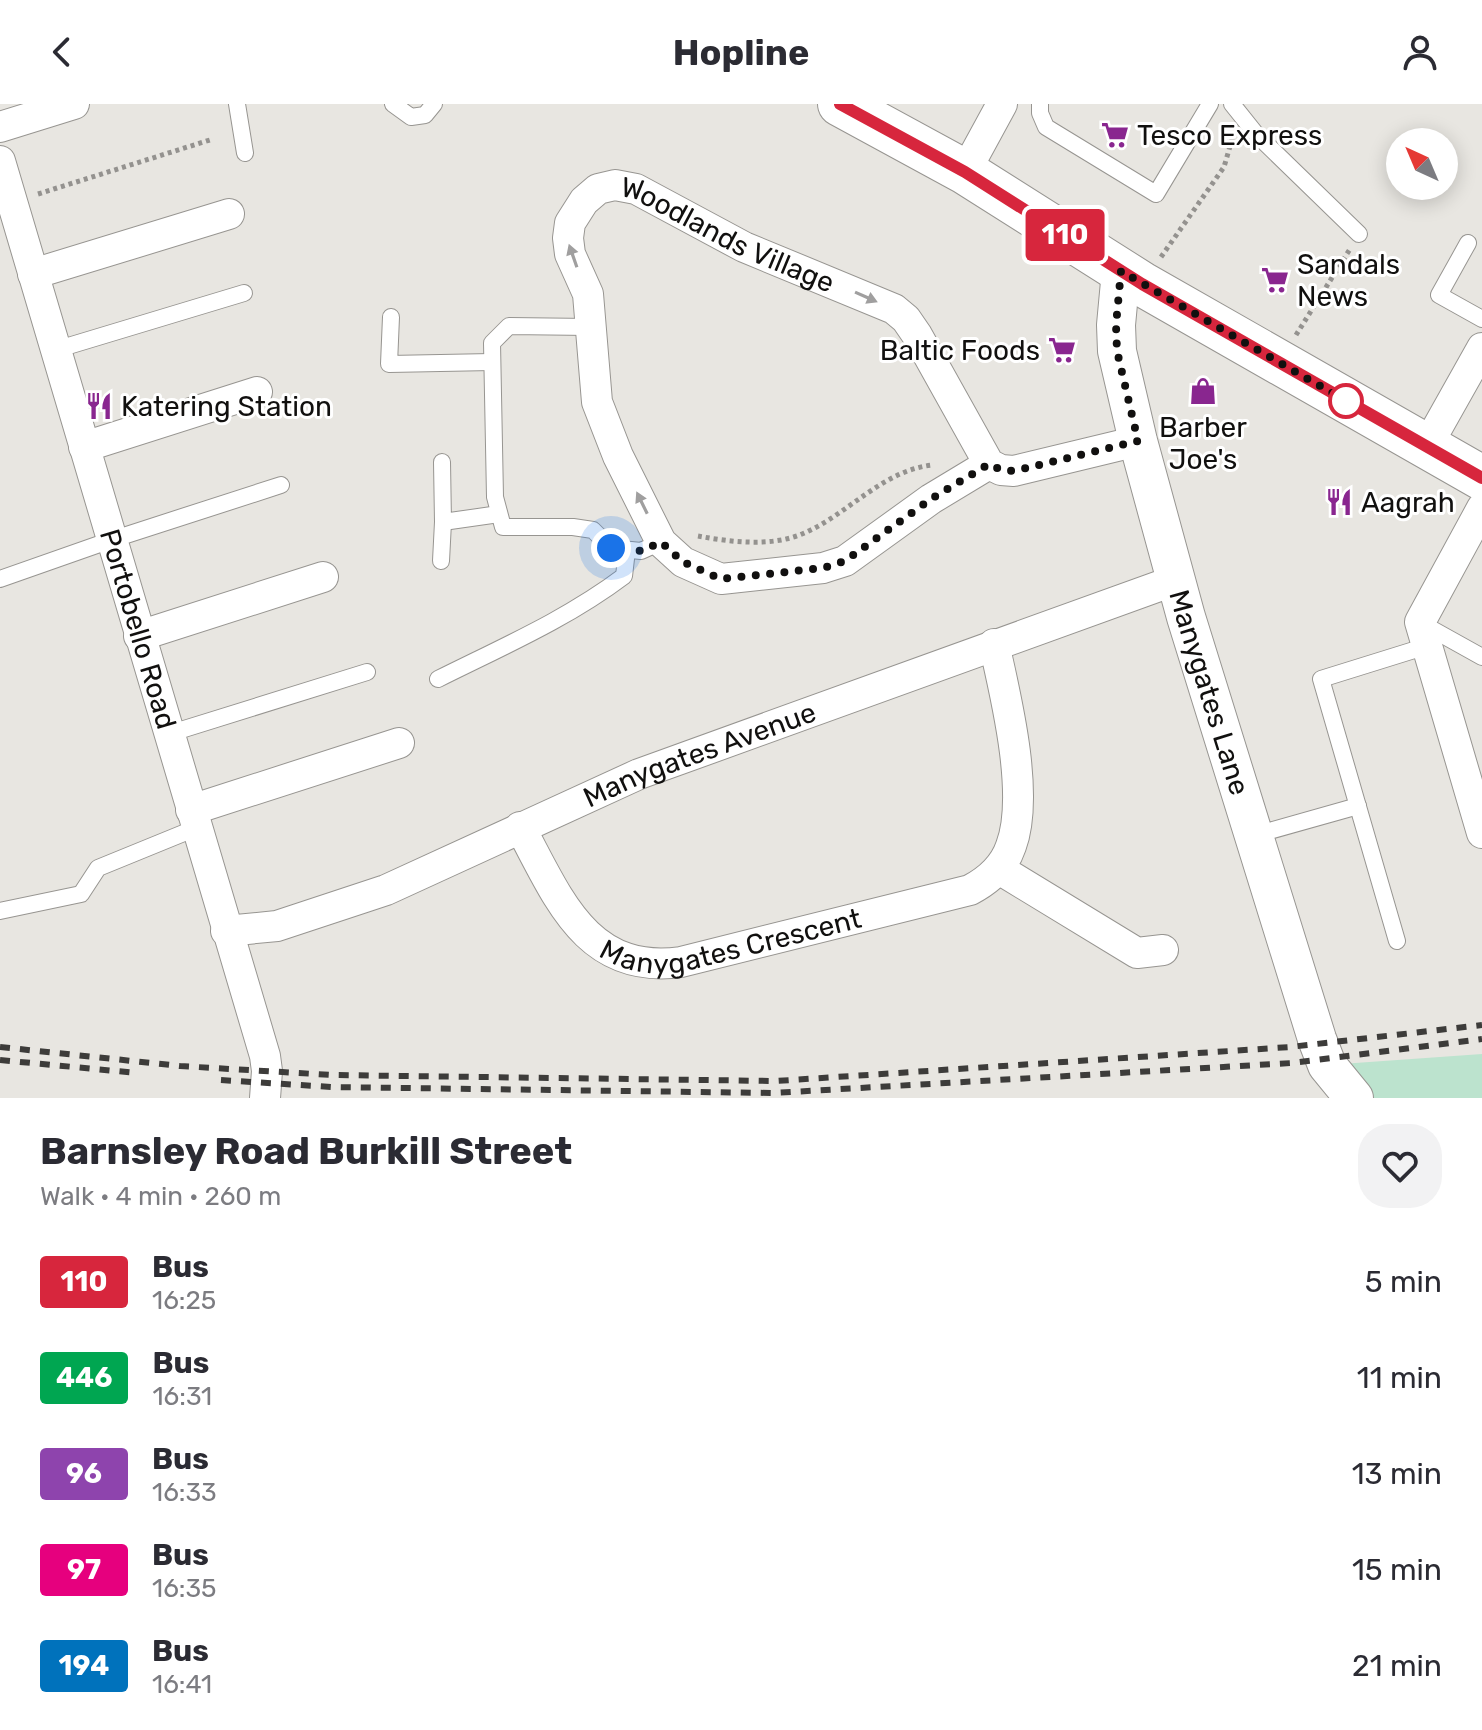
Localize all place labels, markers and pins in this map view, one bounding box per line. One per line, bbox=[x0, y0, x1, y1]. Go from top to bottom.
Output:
place label: Tesco Express bbox=[1137, 119, 1322, 152]
supermarket icon: Tesco Express bbox=[1100, 120, 1130, 150]
place label: Sandals News bbox=[1297, 248, 1400, 313]
supermarket icon: Sandals News bbox=[1260, 265, 1290, 295]
place label: Baltic Foods bbox=[880, 334, 1040, 367]
supermarket icon: Baltic Foods bbox=[1047, 335, 1077, 365]
shop icon: Barber Joe's bbox=[1188, 376, 1218, 406]
unlabelled marker bbox=[1329, 384, 1363, 418]
place label: Katering Station bbox=[121, 390, 332, 423]
restaurant icon: Katering Station bbox=[84, 391, 114, 421]
place label: Barber Joe's bbox=[1159, 411, 1247, 476]
place label: Aagrah bbox=[1361, 486, 1455, 519]
restaurant icon: Aagrah bbox=[1324, 487, 1354, 517]

